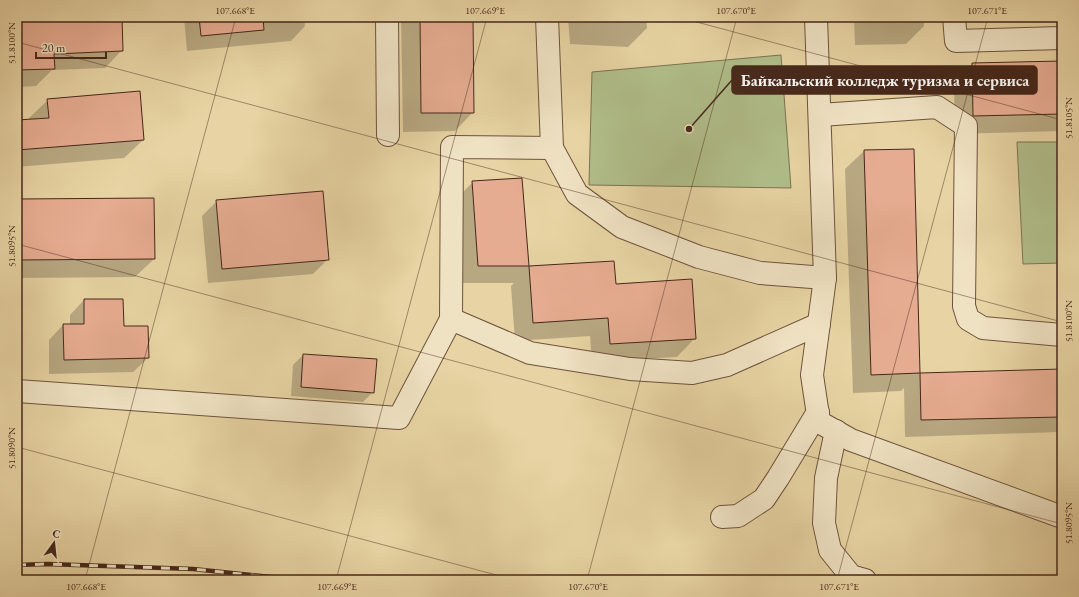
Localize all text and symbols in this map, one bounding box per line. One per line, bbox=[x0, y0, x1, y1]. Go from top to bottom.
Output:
text: 107.668°E bbox=[215, 4, 255, 17]
text: 107.669°E bbox=[465, 4, 505, 17]
text: 107.670°E bbox=[716, 4, 756, 17]
text: 107.671°E bbox=[967, 4, 1007, 17]
text: 51.8100°N bbox=[5, 22, 18, 64]
scale bar bbox=[36, 34, 106, 60]
text: 20 m bbox=[42, 40, 66, 56]
callout: Байкальский колледж туризма и сервиса bbox=[732, 66, 1037, 94]
text: Байкальский колледж туризма и сервиса bbox=[741, 70, 1030, 91]
text: 51.8105°N bbox=[1062, 97, 1075, 139]
text: 51.8095°N bbox=[5, 225, 18, 267]
text: 51.8100°N bbox=[1062, 300, 1075, 342]
text: 51.8090°N bbox=[5, 427, 18, 469]
text: 51.8095°N bbox=[1062, 502, 1075, 544]
north arrow bbox=[34, 523, 74, 563]
text: С bbox=[51, 526, 62, 541]
text: 107.668°E bbox=[66, 580, 106, 593]
text: 107.669°E bbox=[317, 580, 357, 593]
text: 107.670°E bbox=[568, 580, 608, 593]
text: 107.671°E bbox=[819, 580, 859, 593]

